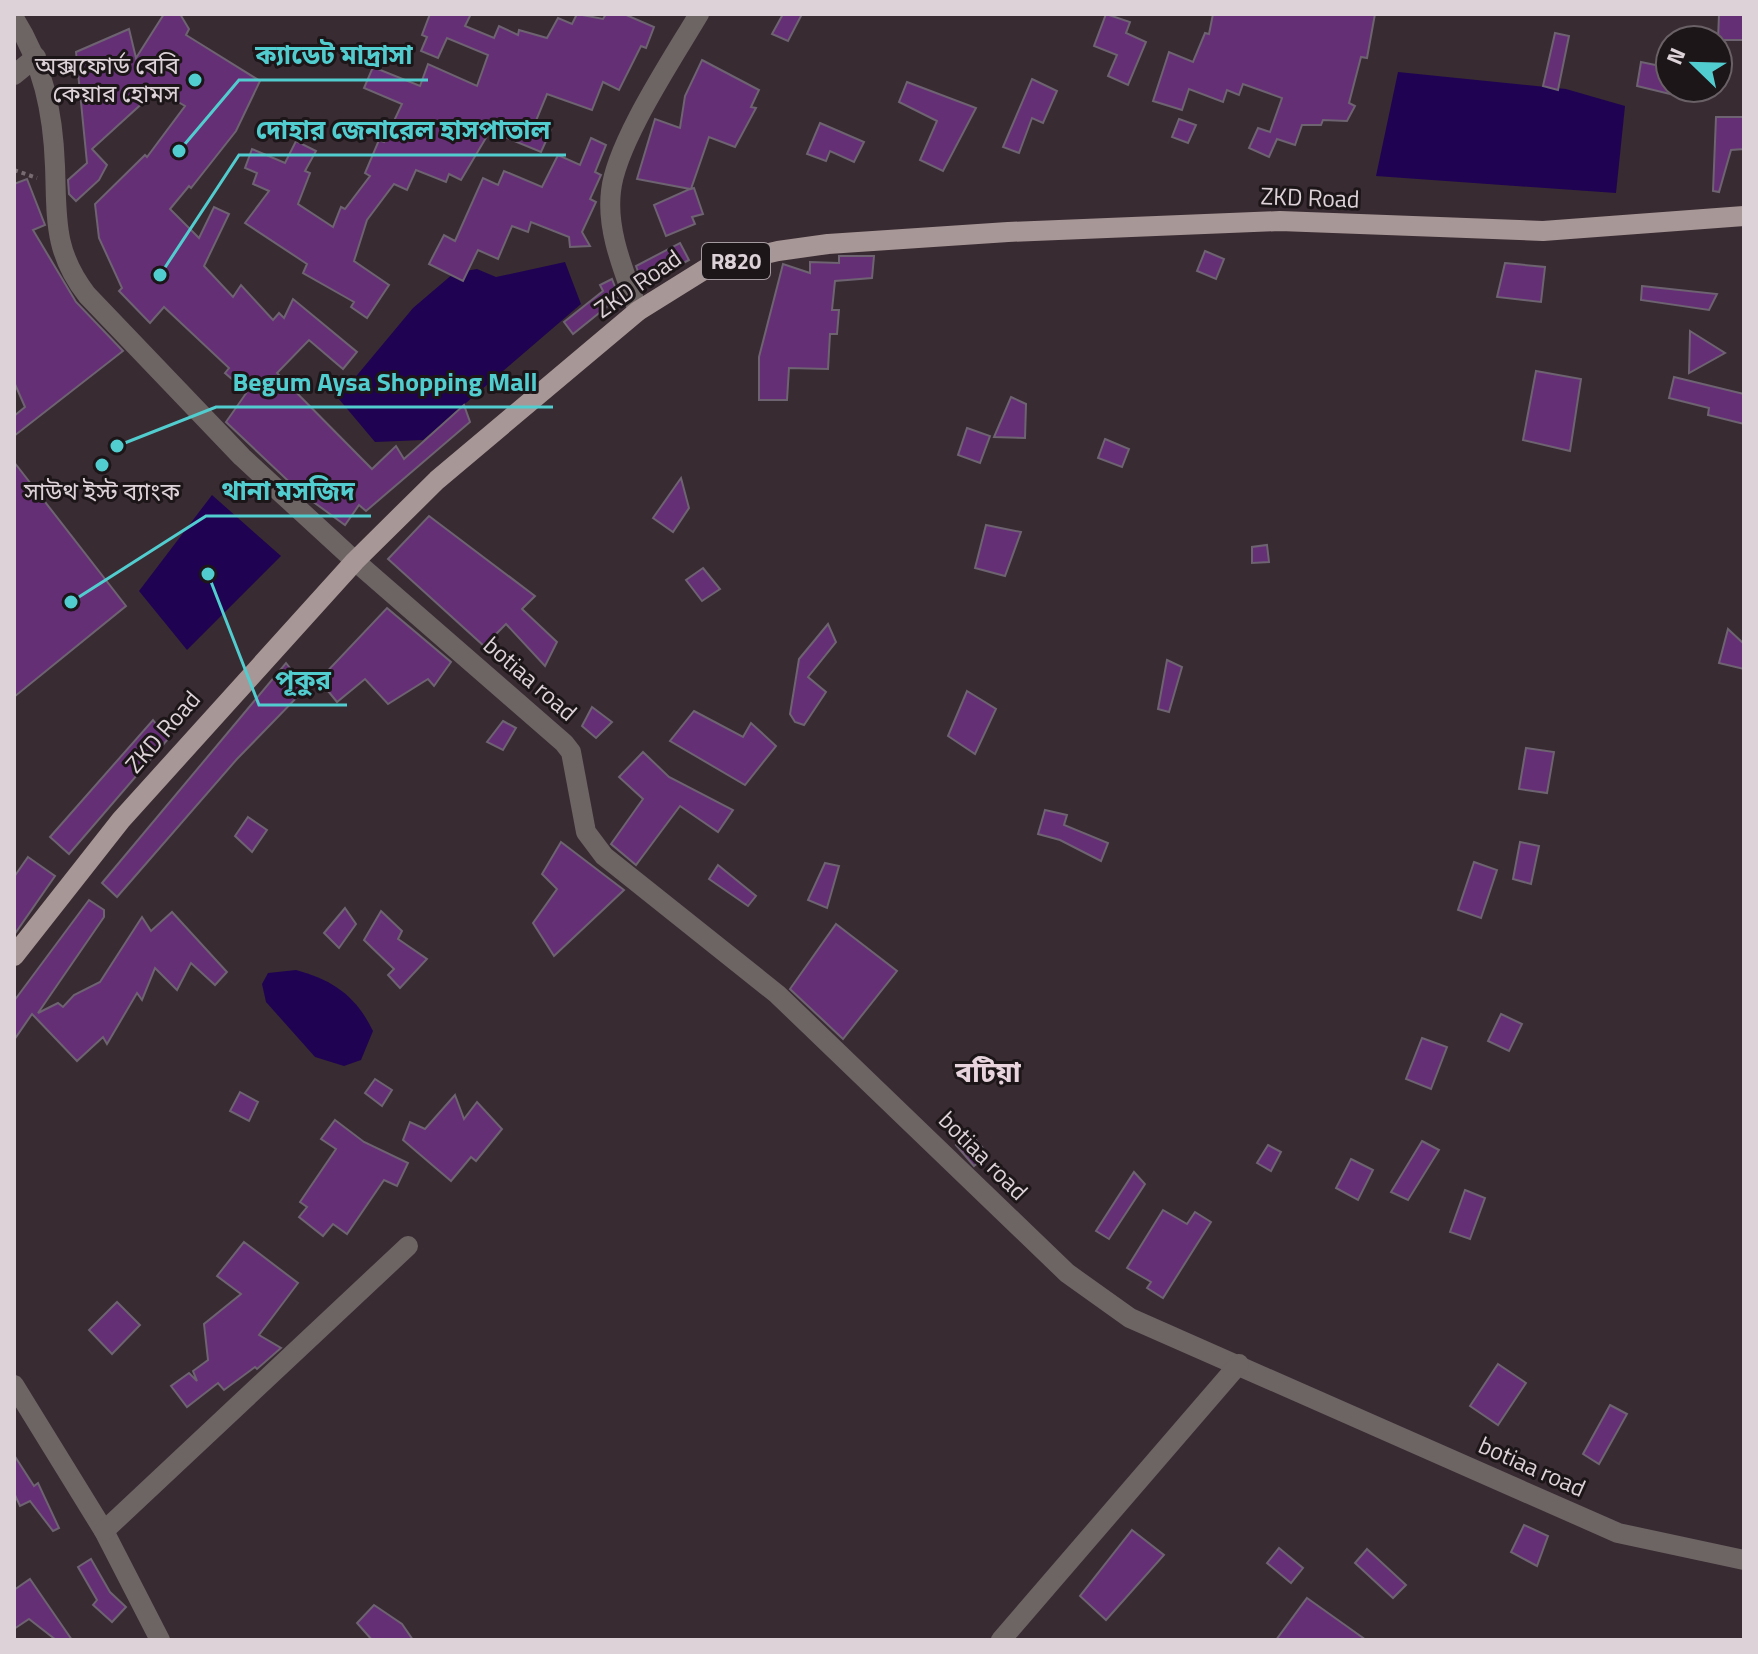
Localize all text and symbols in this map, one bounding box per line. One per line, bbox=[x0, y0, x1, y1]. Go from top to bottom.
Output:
north arrow bbox=[1654, 24, 1734, 104]
callout: ক্যাডেট মাদ্রাসা bbox=[239, 30, 428, 80]
text: ক্যাডেট মাদ্রাসা bbox=[254, 35, 413, 74]
text: N bbox=[1657, 43, 1694, 70]
place label: অক্সফোর্ড বেবি কেয়ার হোমস bbox=[34, 47, 180, 111]
marker: অক্সফোর্ড বেবি কেয়ার হোমস bbox=[186, 71, 204, 89]
callout: দোহার জেনারেল হাসপাতাল bbox=[239, 105, 566, 155]
text: দোহার জেনারেল হাসপাতাল bbox=[256, 110, 551, 149]
street label: ZKD Road bbox=[1260, 177, 1360, 217]
street label: ZKD Road bbox=[586, 240, 688, 326]
road number: R820 bbox=[702, 243, 770, 279]
callout: Begum Aysa Shopping Mall bbox=[216, 357, 553, 407]
text: Begum Aysa Shopping Mall bbox=[232, 362, 538, 401]
marker: সাউথ ইস্ট ব্যাংক bbox=[93, 456, 111, 474]
callout: থানা মসজিদ bbox=[206, 466, 371, 516]
text: থানা মসজিদ bbox=[221, 471, 356, 510]
place label: সাউথ ইস্ট ব্যাংক bbox=[23, 473, 181, 509]
street label: botiaa road bbox=[476, 627, 585, 729]
callout: পূকুর bbox=[259, 655, 347, 705]
text: পূকুর bbox=[275, 660, 331, 699]
street label: ZKD Road bbox=[116, 682, 208, 781]
district label: বটিয়া bbox=[954, 1050, 1022, 1093]
street label: botiaa road bbox=[931, 1102, 1037, 1208]
street label: botiaa road bbox=[1473, 1427, 1592, 1506]

